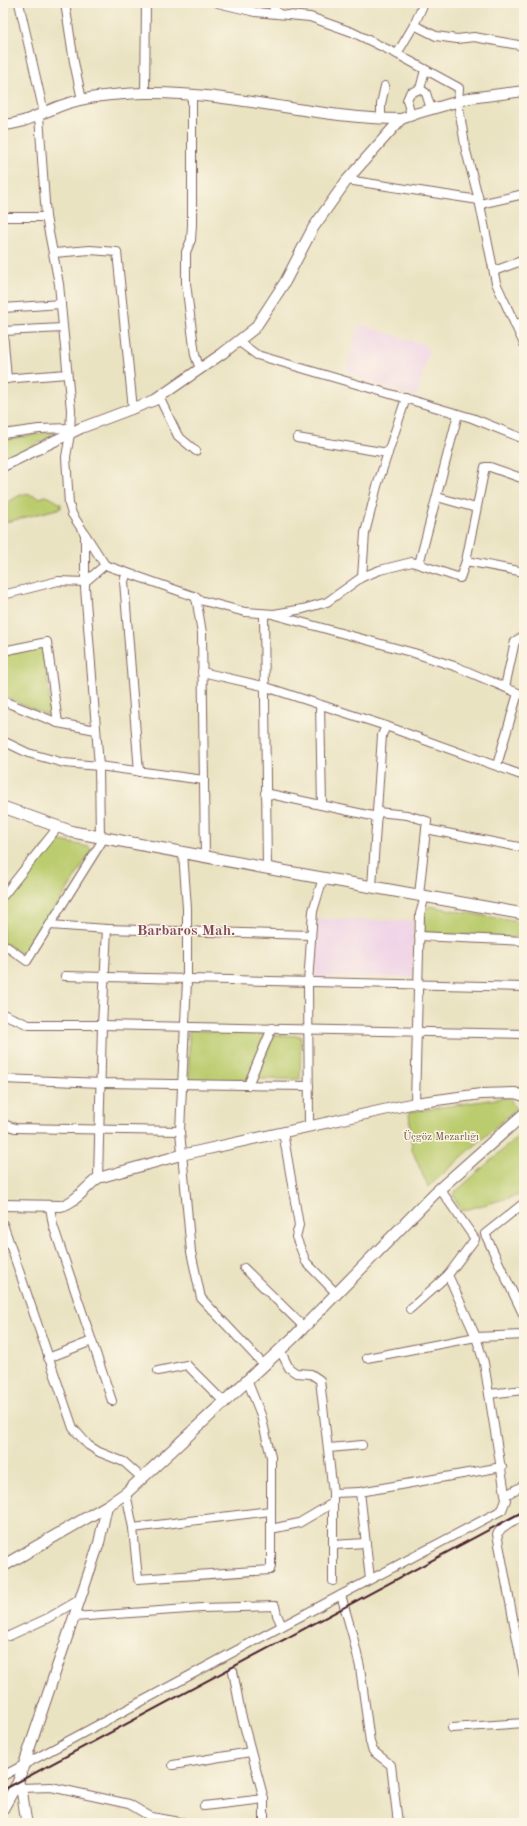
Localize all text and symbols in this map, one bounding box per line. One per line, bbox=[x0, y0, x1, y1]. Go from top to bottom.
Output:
district label: Barbaros Mah. bbox=[137, 924, 235, 939]
park label: Üçgöz Mezarlığı bbox=[403, 1130, 479, 1143]

